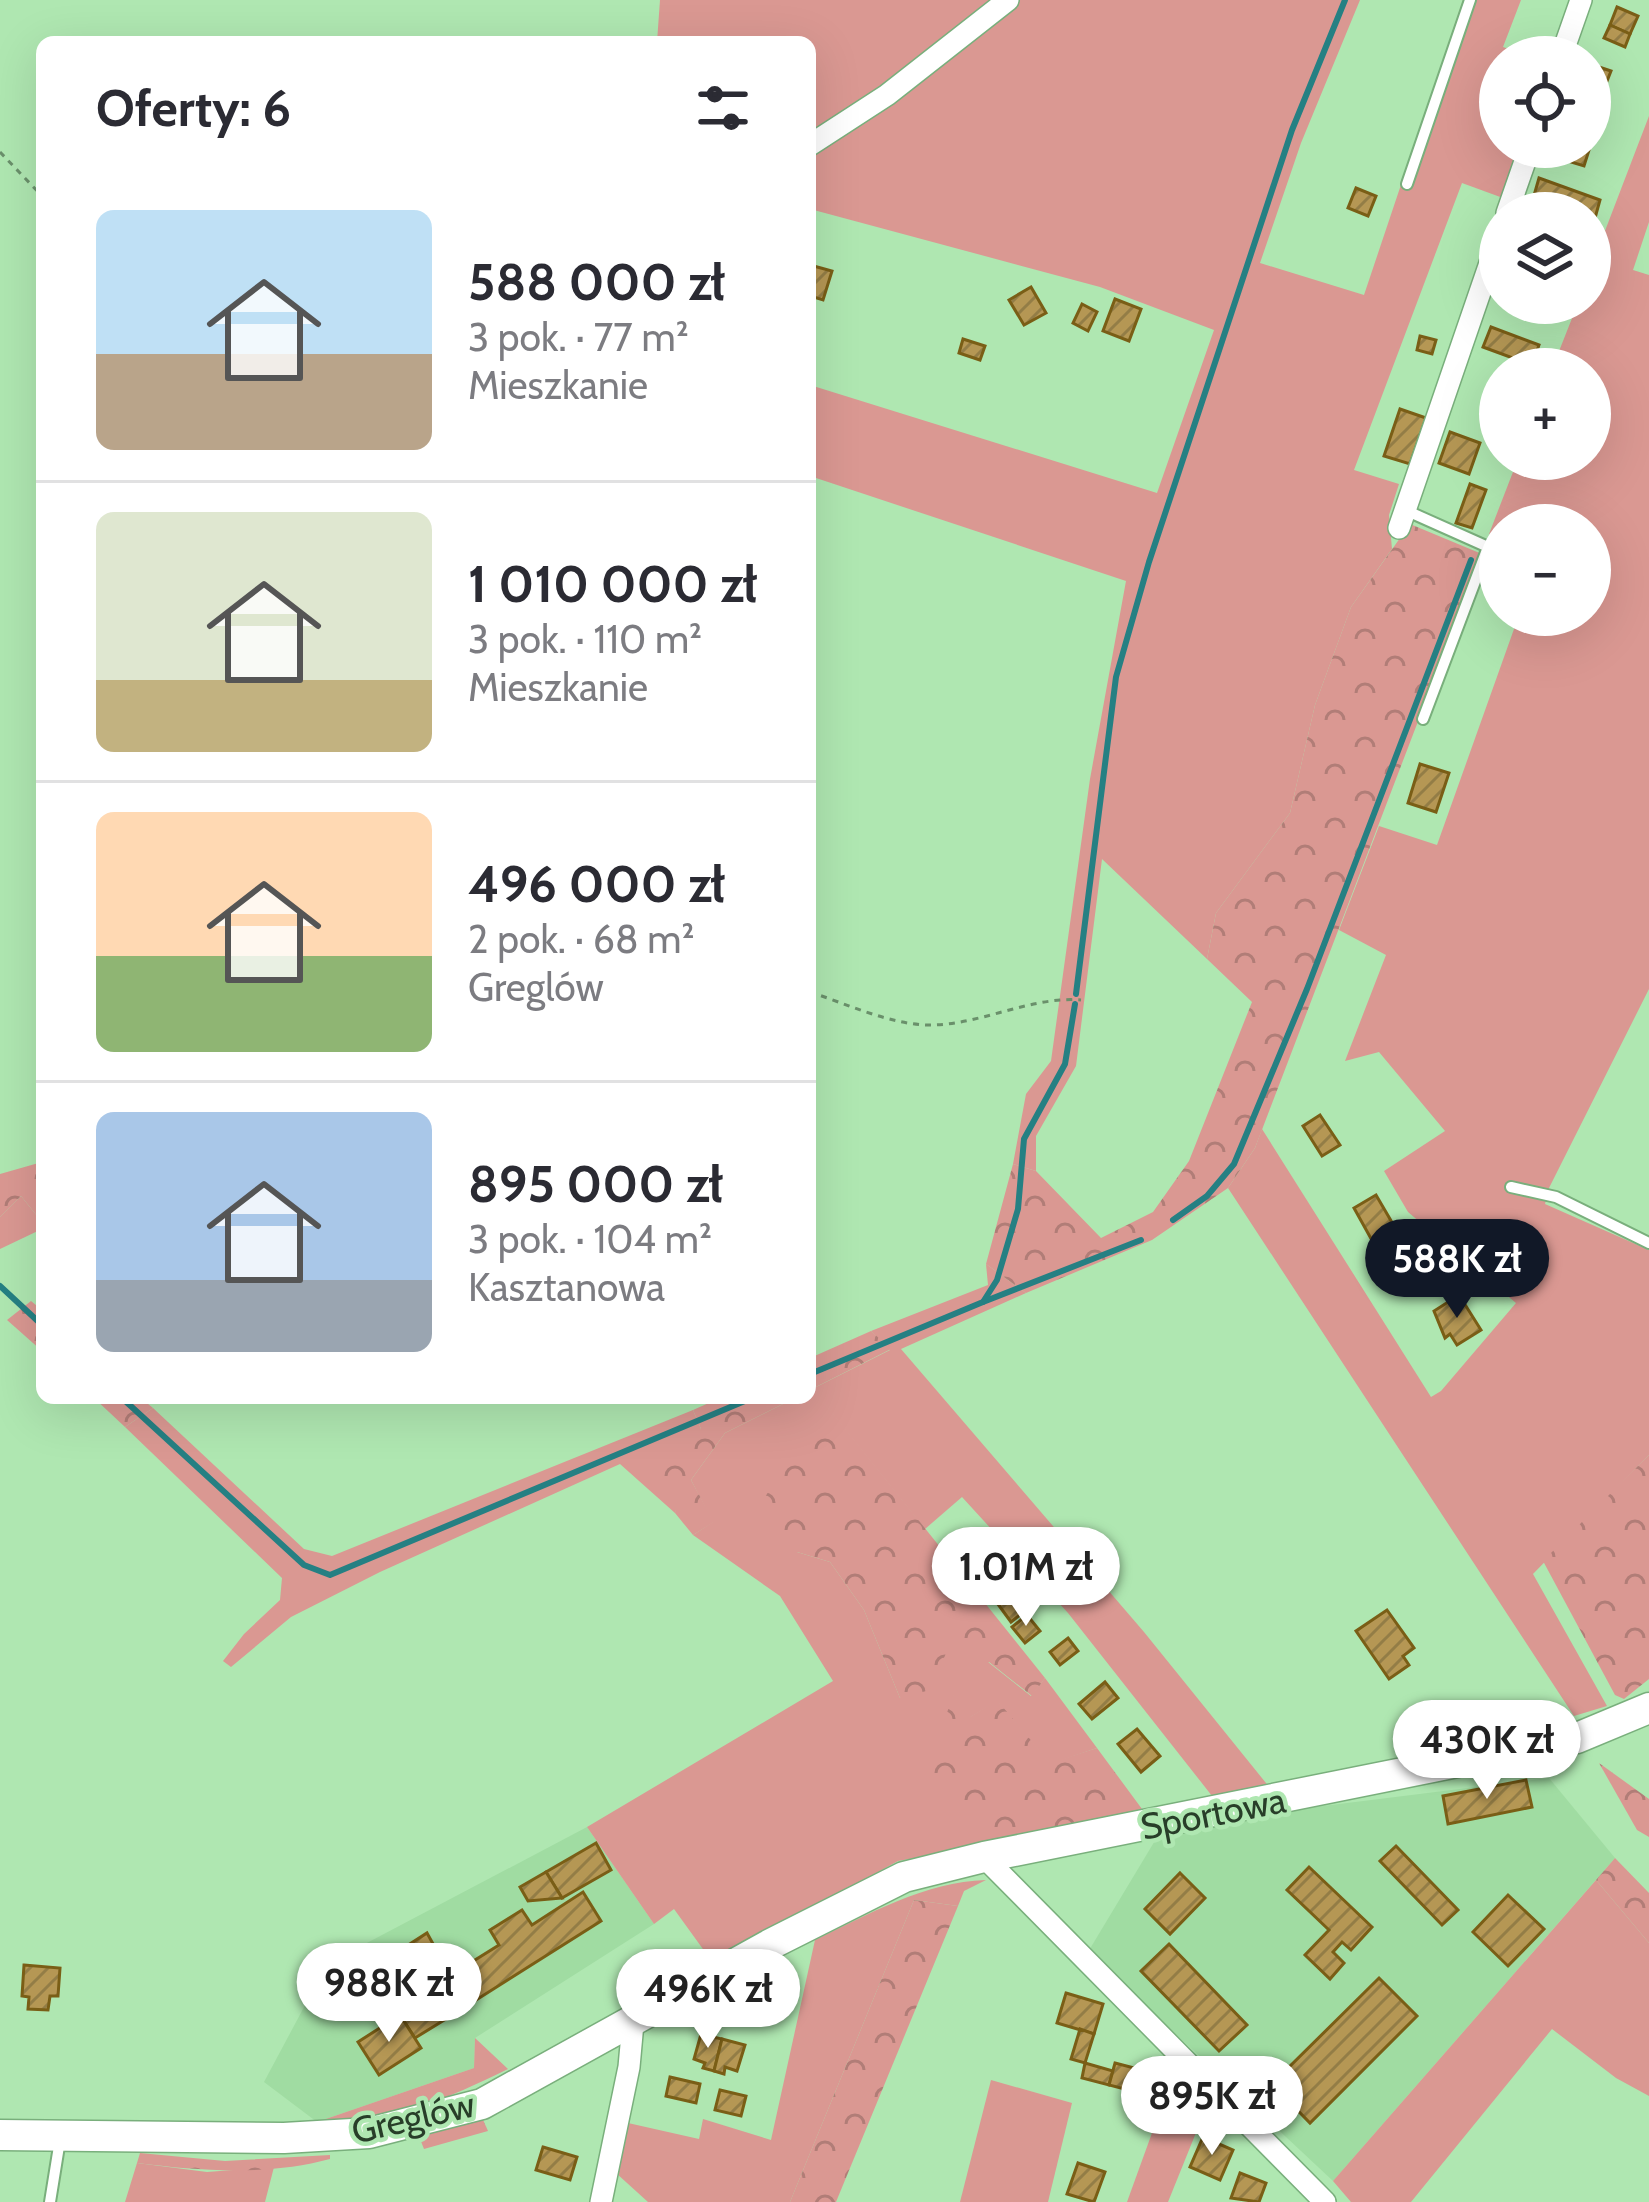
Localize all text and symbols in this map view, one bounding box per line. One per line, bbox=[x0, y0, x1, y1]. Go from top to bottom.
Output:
map controls bbox=[1479, 36, 1611, 636]
button: locate bbox=[1479, 36, 1611, 168]
icon: filters bbox=[690, 75, 756, 141]
text: Oferty: 6 bbox=[96, 77, 291, 139]
button: layers bbox=[1479, 192, 1611, 324]
text: 588 000 zł bbox=[468, 251, 725, 313]
icon: home bbox=[192, 258, 336, 402]
text: 3 pok. · 77 m² bbox=[468, 313, 689, 361]
button: + bbox=[1479, 348, 1611, 480]
text: Mieszkanie bbox=[468, 361, 648, 409]
button: − bbox=[1479, 504, 1611, 636]
text: 1 010 000 zł bbox=[468, 553, 757, 615]
icon: home bbox=[192, 560, 336, 704]
text: 3 pok. · 110 m² bbox=[468, 615, 702, 663]
text: Mieszkanie bbox=[468, 663, 648, 711]
text: 496 000 zł bbox=[468, 853, 725, 915]
icon: home bbox=[192, 860, 336, 1004]
text: 2 pok. · 68 m² bbox=[468, 915, 695, 963]
text: Greglów bbox=[468, 963, 604, 1011]
text: 895 000 zł bbox=[468, 1153, 723, 1215]
icon: home bbox=[192, 1160, 336, 1304]
text: 3 pok. · 104 m² bbox=[468, 1215, 712, 1263]
pin: 588K zł bbox=[1346, 1219, 1568, 1321]
text: 588K zł bbox=[1392, 1234, 1522, 1282]
text: Kasztanowa bbox=[468, 1263, 665, 1311]
pin: 1.01M zł bbox=[902, 1527, 1150, 1629]
text: 1.01M zł bbox=[959, 1542, 1093, 1590]
pin: 430K zł bbox=[1376, 1700, 1598, 1802]
text: 430K zł bbox=[1420, 1715, 1554, 1763]
street label: Sportowa bbox=[1137, 1777, 1289, 1849]
pin: 988K zł bbox=[278, 1943, 500, 2045]
pin: 496K zł bbox=[597, 1949, 819, 2051]
text: 988K zł bbox=[324, 1958, 454, 2006]
text: 496K zł bbox=[643, 1964, 773, 2012]
pin: 895K zł bbox=[1101, 2056, 1323, 2158]
text: 895K zł bbox=[1148, 2071, 1276, 2119]
street label: Greglów bbox=[347, 2081, 479, 2153]

